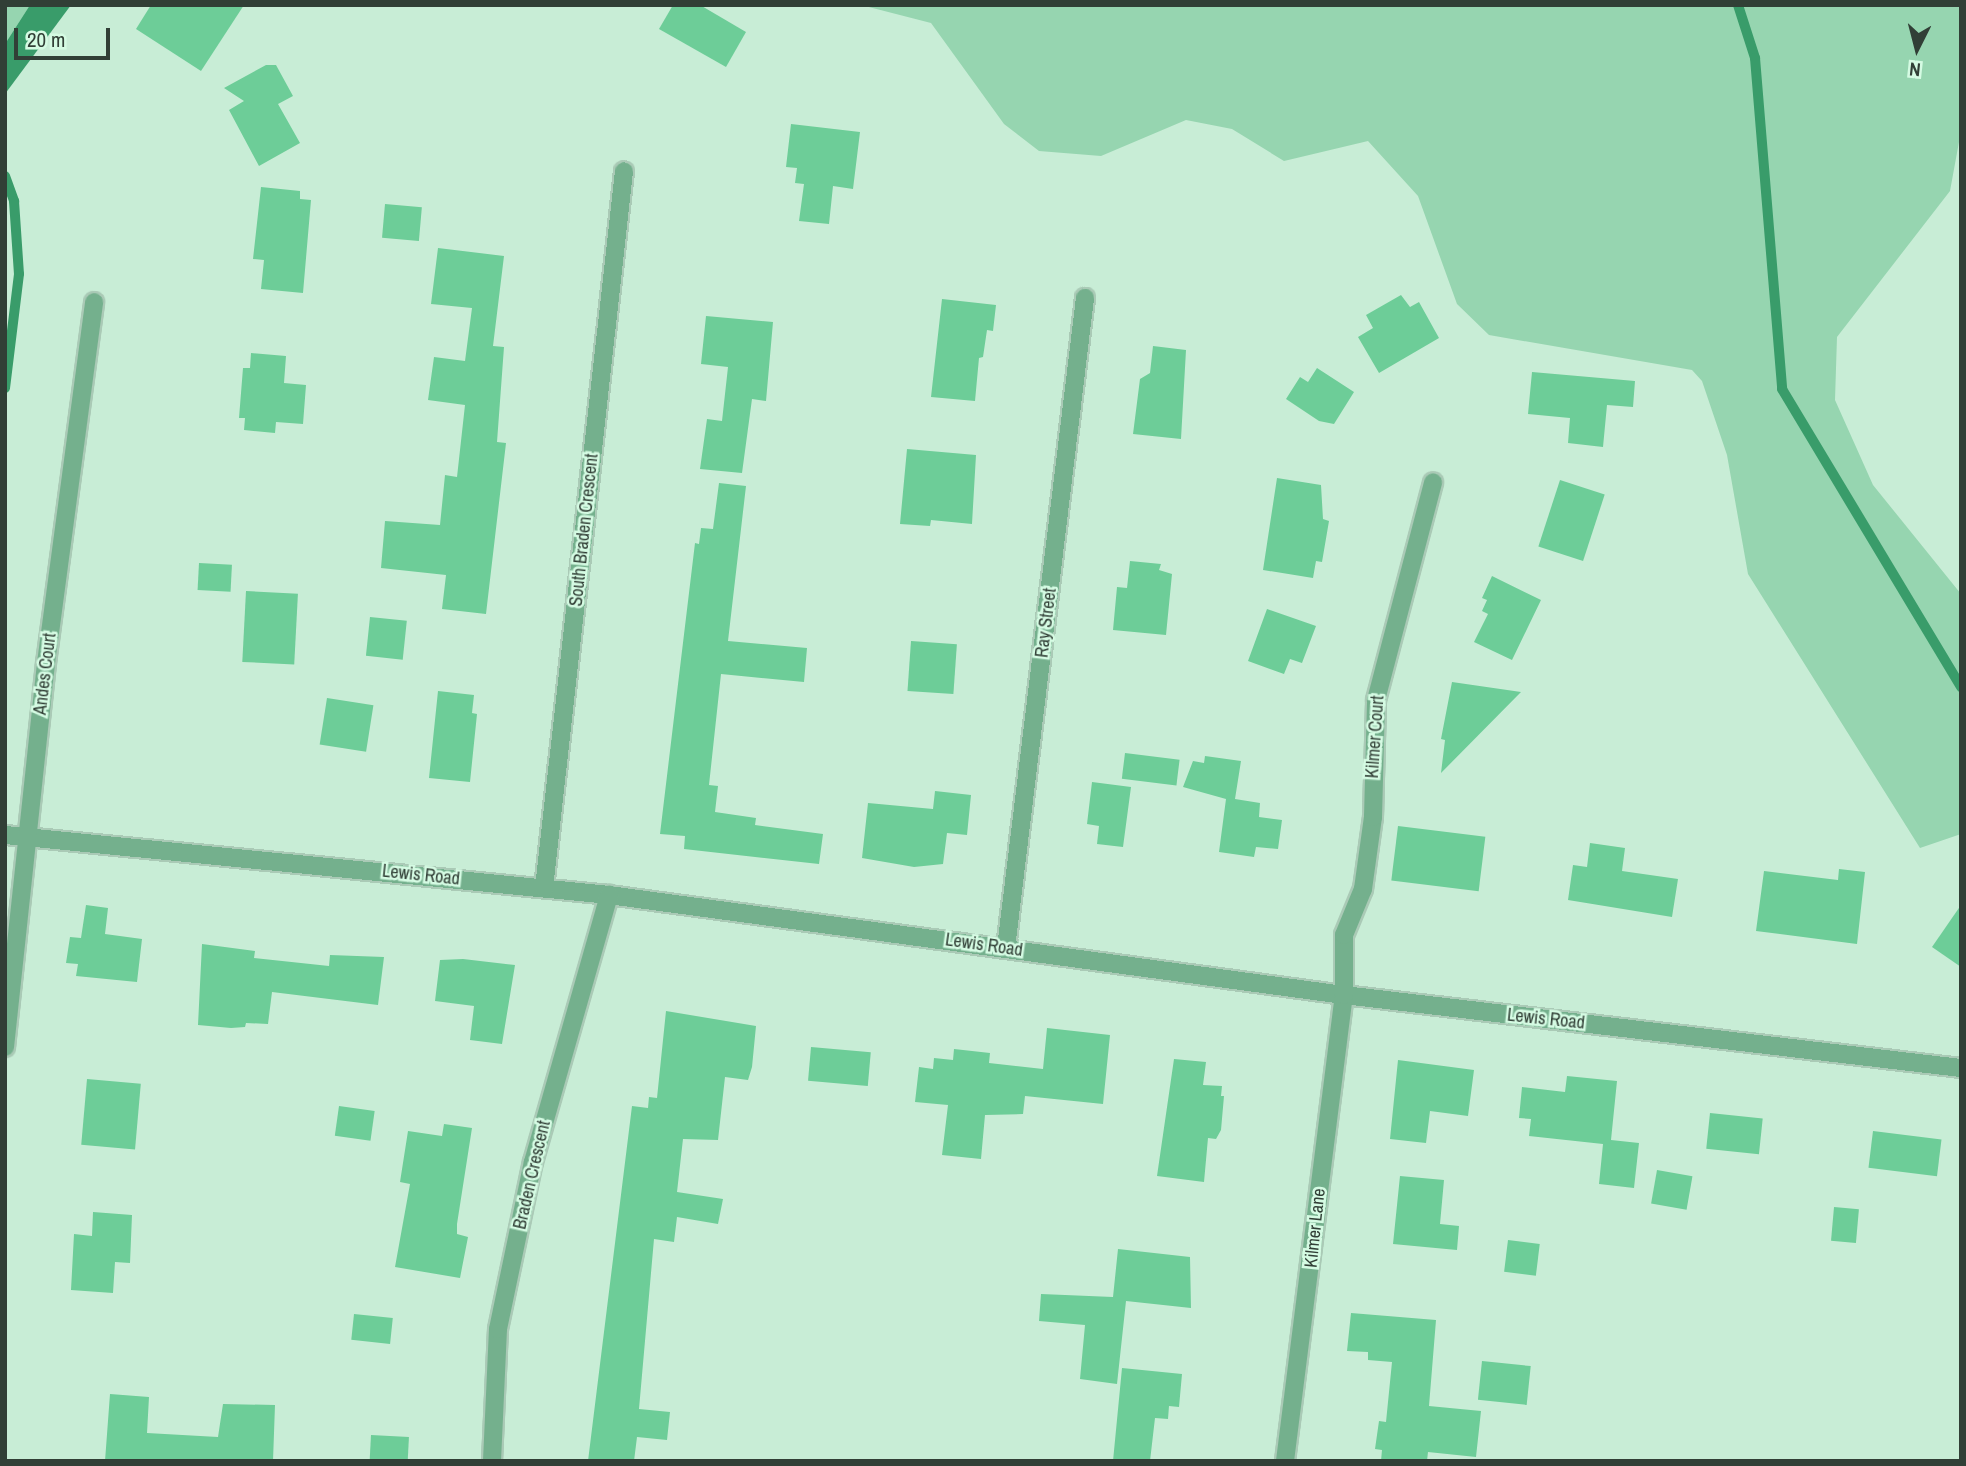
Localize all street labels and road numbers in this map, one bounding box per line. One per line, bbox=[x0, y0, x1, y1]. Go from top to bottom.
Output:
street label: South Braden Crescent bbox=[565, 453, 603, 607]
street label: Ray Street bbox=[1031, 587, 1061, 659]
street label: Andes Court bbox=[29, 632, 61, 716]
street label: Kilmer Court bbox=[1361, 695, 1389, 779]
street label: Lewis Road bbox=[381, 860, 461, 890]
street label: Lewis Road bbox=[944, 929, 1024, 961]
street label: Lewis Road bbox=[1506, 1004, 1586, 1034]
street label: Braden Crescent bbox=[509, 1119, 555, 1231]
street label: Kilmer Lane bbox=[1300, 1187, 1330, 1269]

